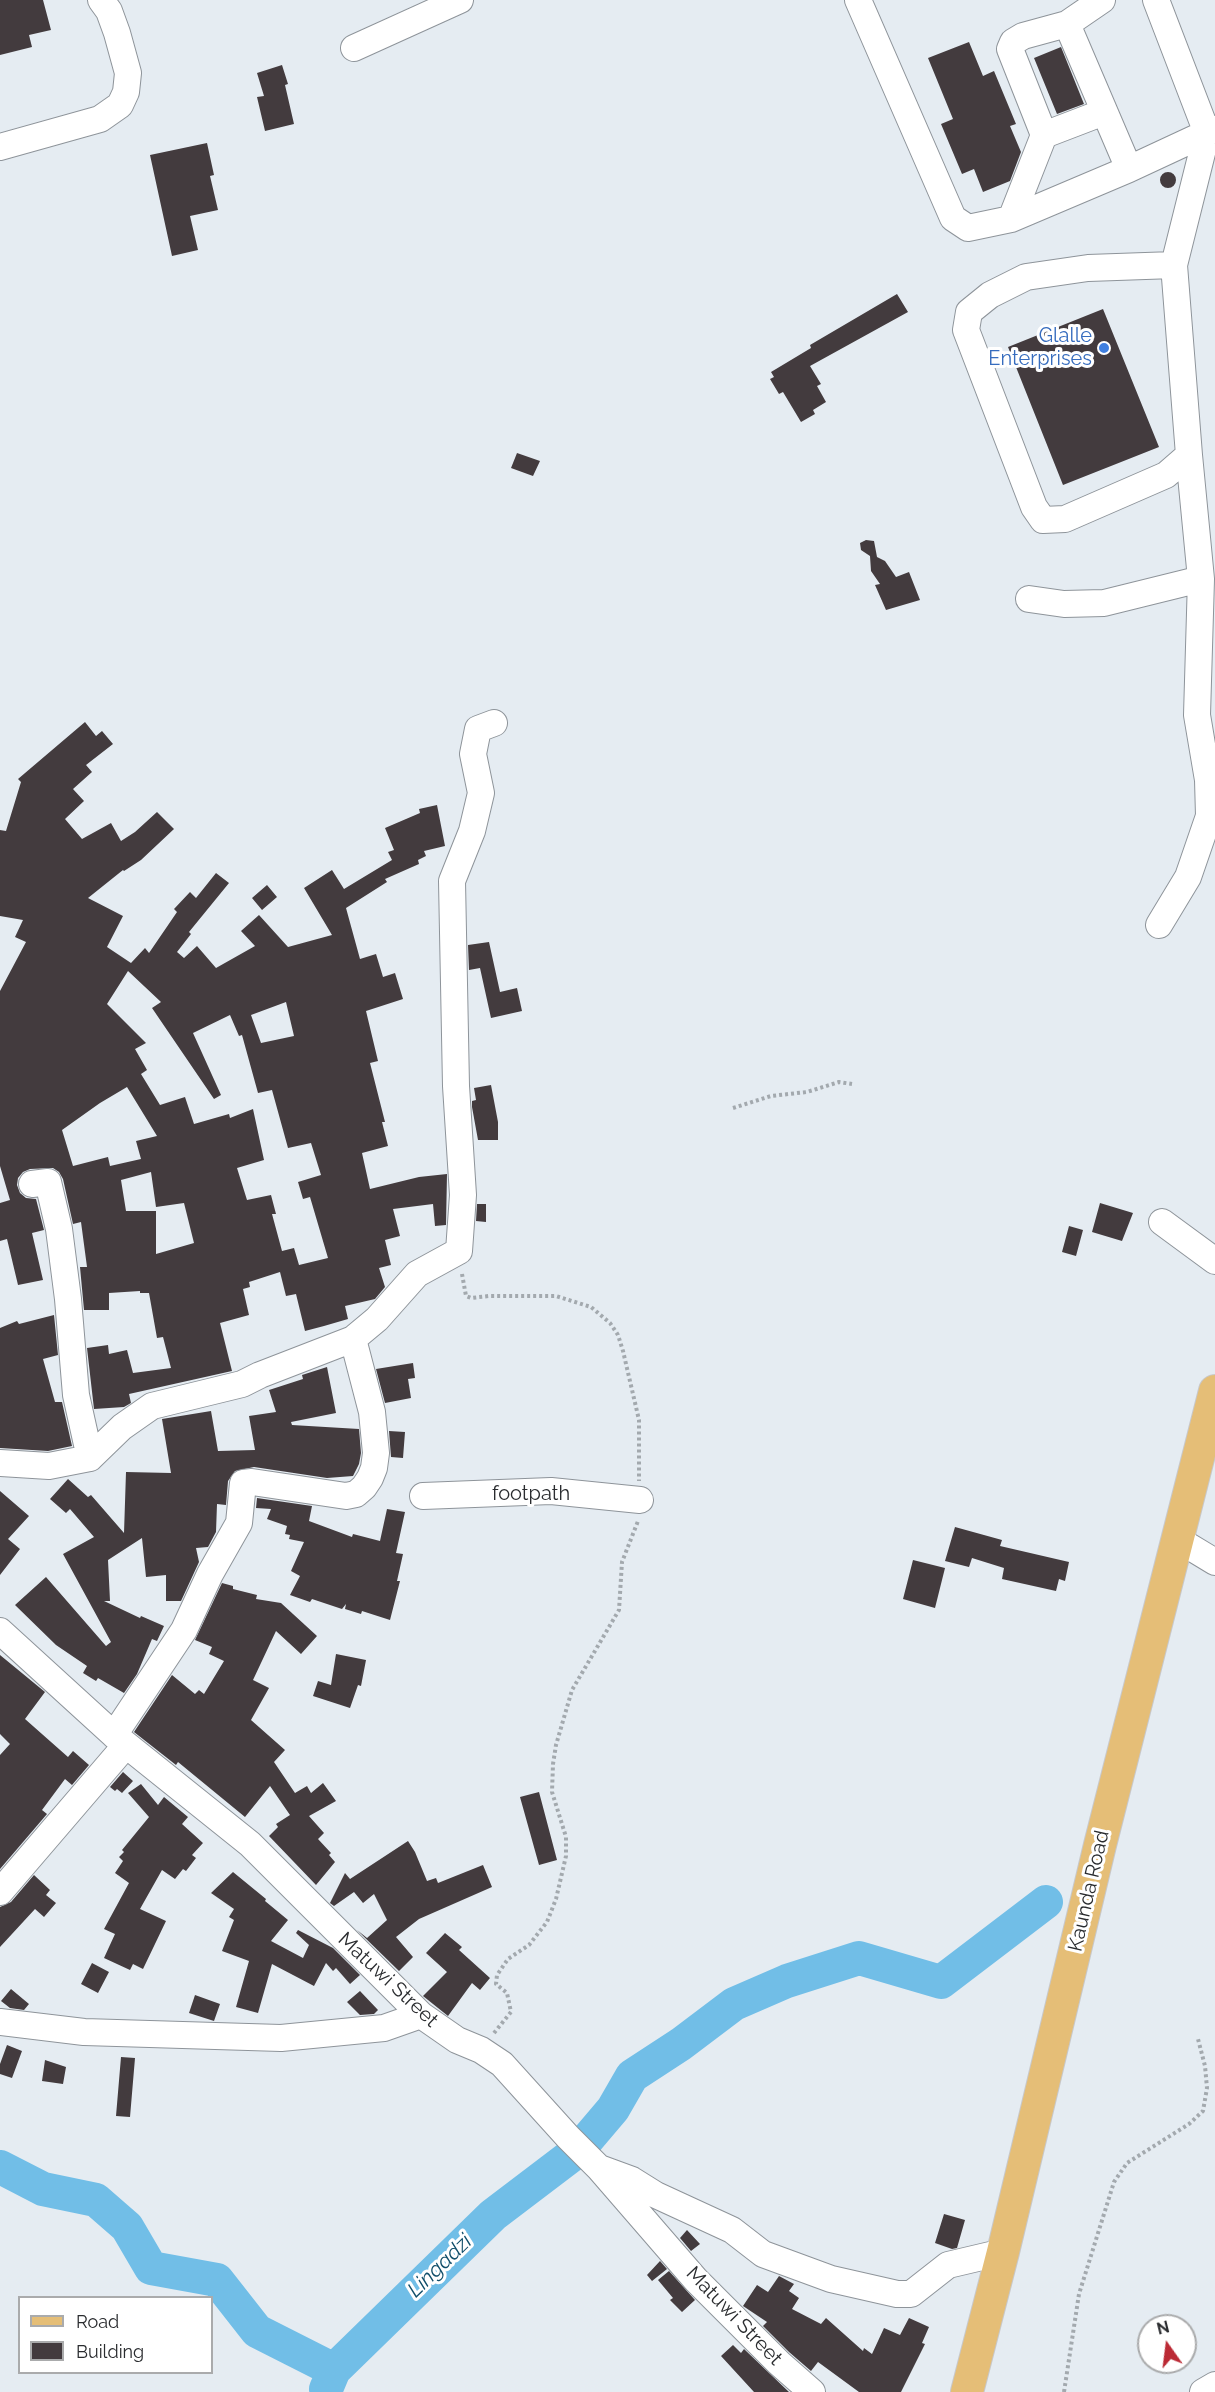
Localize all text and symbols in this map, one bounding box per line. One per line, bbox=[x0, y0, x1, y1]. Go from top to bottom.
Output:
place label: Glalle Enterprises bbox=[988, 324, 1092, 371]
marker: Glalle Enterprises bbox=[1097, 341, 1111, 355]
street label: footpath bbox=[492, 1482, 570, 1506]
street label: Kaunda Road bbox=[1063, 1828, 1115, 1954]
street label: Matuwi Street bbox=[333, 1928, 443, 2032]
water label: Lingadzi bbox=[403, 2229, 477, 2303]
street label: Matuwi Street bbox=[681, 2262, 787, 2370]
legend bbox=[18, 2296, 213, 2374]
text: Road bbox=[76, 2311, 119, 2332]
north arrow bbox=[1137, 2314, 1197, 2374]
text: N bbox=[1155, 2317, 1171, 2339]
text: Building bbox=[76, 2341, 144, 2362]

